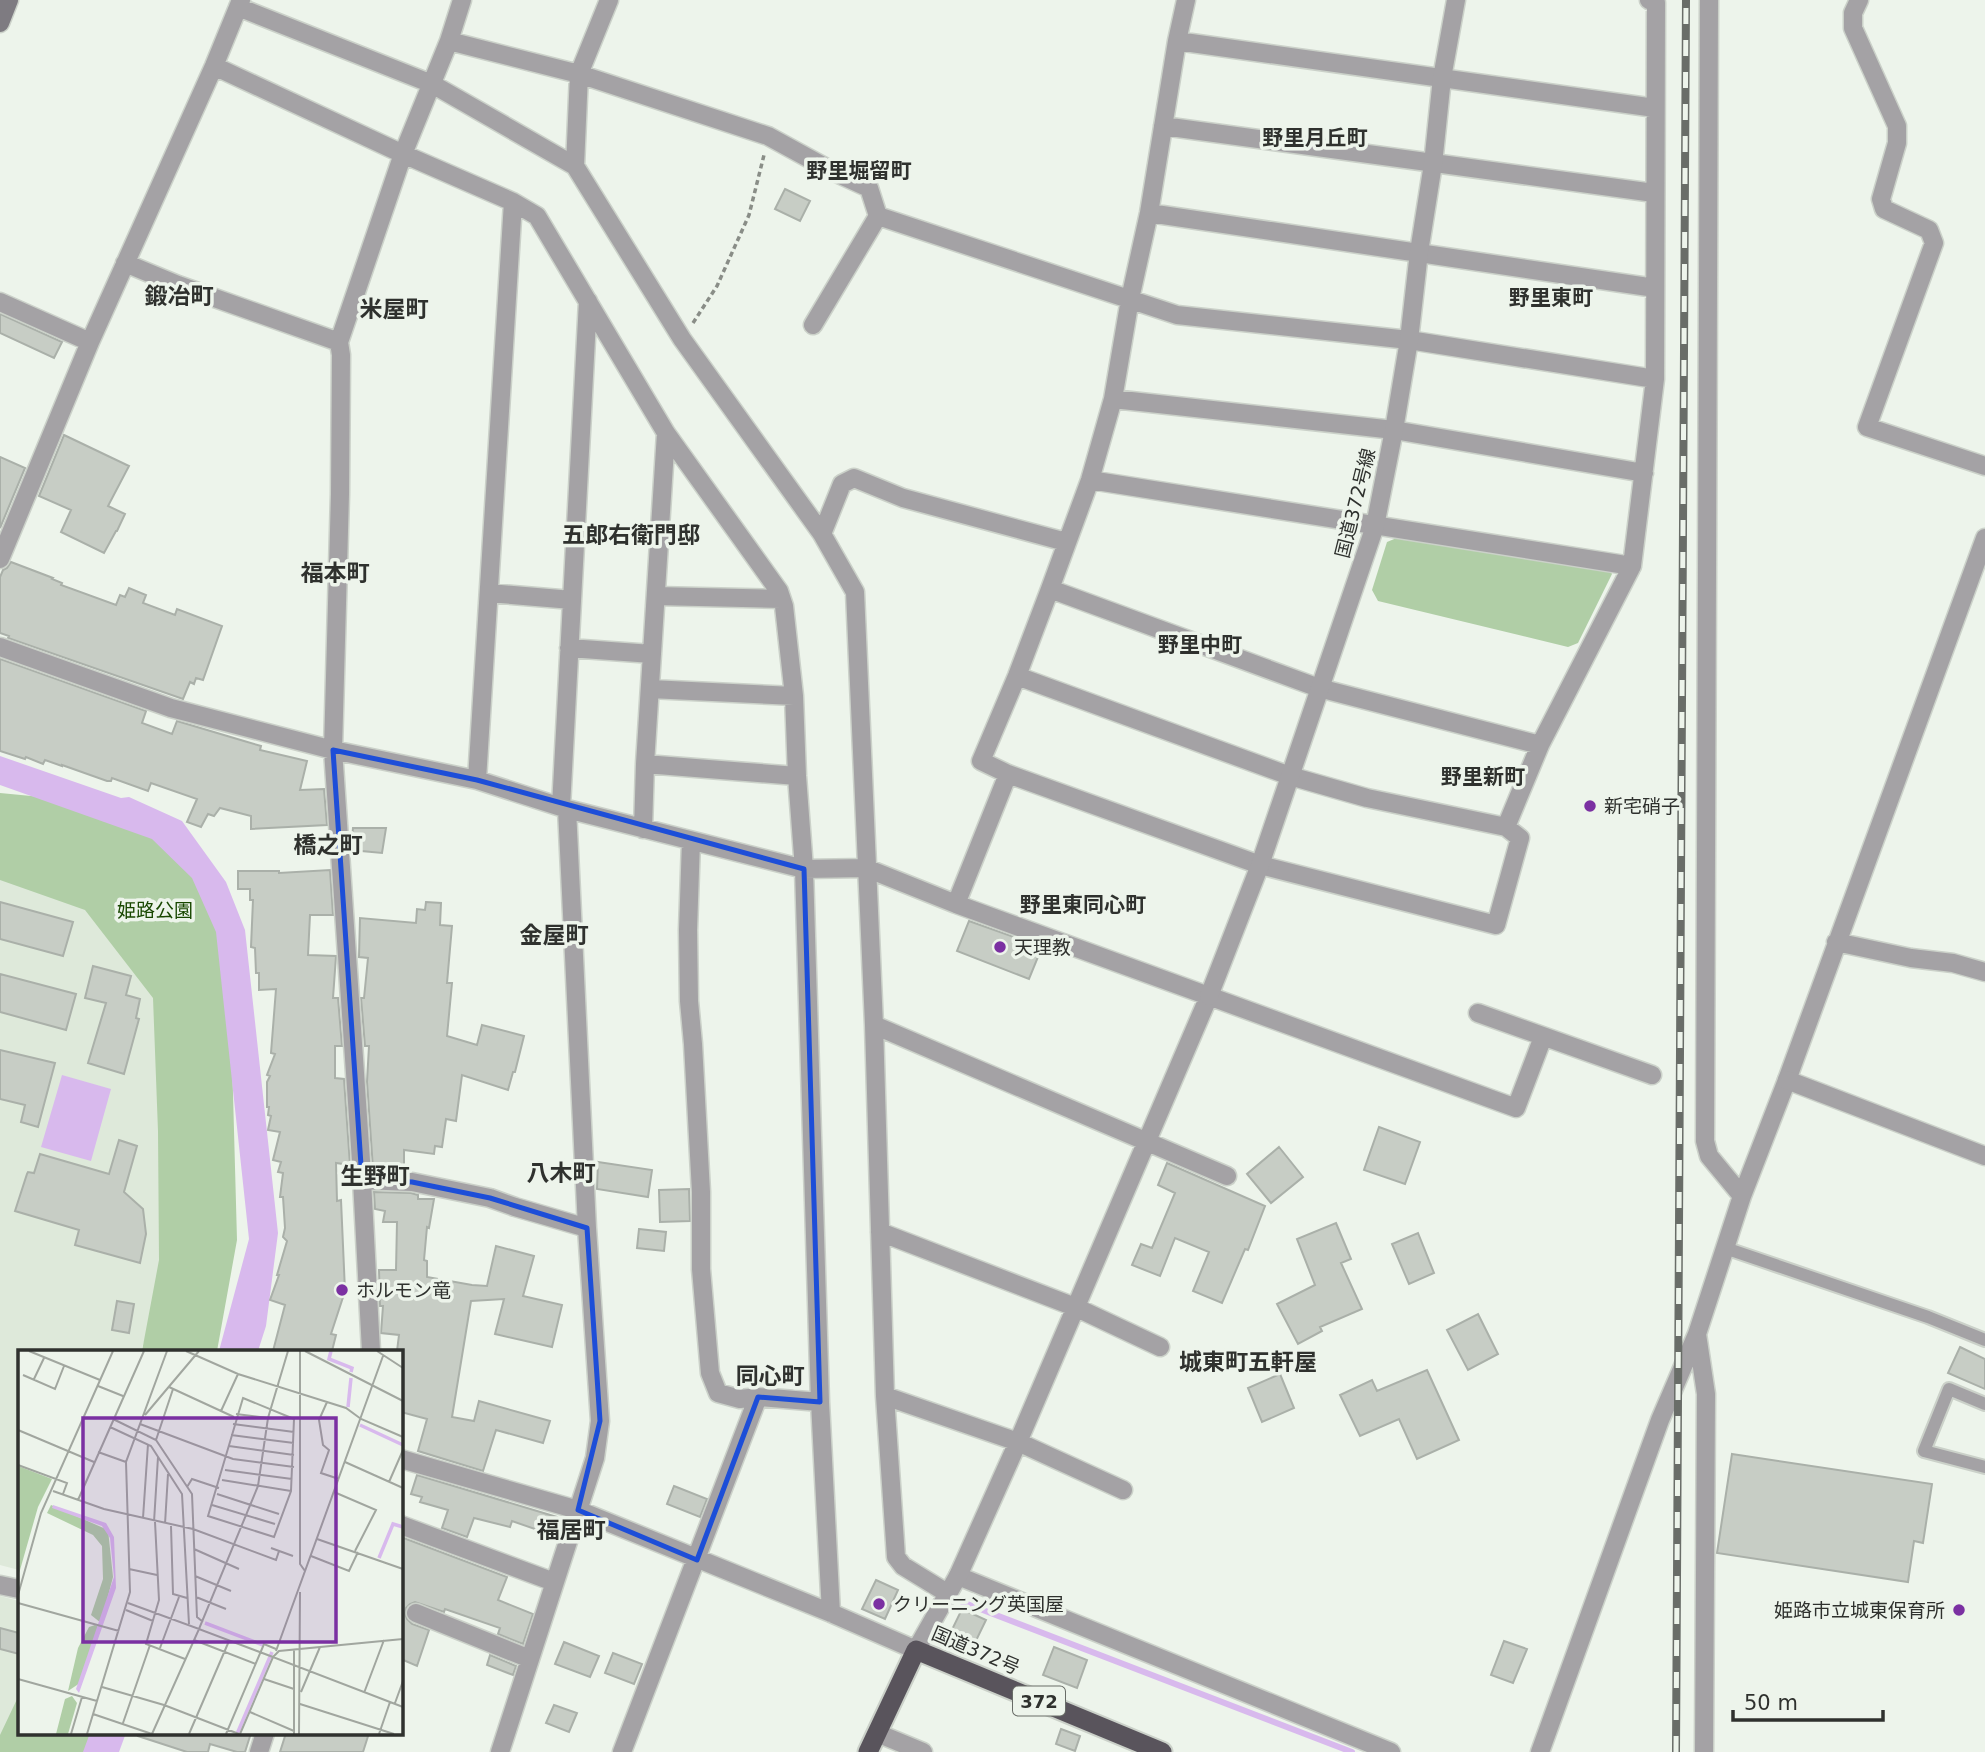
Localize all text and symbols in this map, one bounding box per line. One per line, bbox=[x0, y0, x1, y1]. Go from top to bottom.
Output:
district label: 野里月丘町 bbox=[1263, 126, 1368, 150]
district label: 野里堀留町 bbox=[807, 159, 912, 183]
district label: 鍛冶町 bbox=[145, 283, 214, 309]
district label: 野里東町 bbox=[1509, 286, 1593, 310]
district label: 米屋町 bbox=[360, 296, 429, 322]
street label: 国道372号線 bbox=[1331, 446, 1379, 560]
district label: 五郎右衛門邸 bbox=[562, 522, 700, 548]
district label: 福本町 bbox=[301, 560, 370, 586]
district label: 野里中町 bbox=[1158, 633, 1242, 657]
district label: 野里新町 bbox=[1441, 765, 1525, 789]
place label: 新宅硝子 bbox=[1604, 795, 1680, 817]
marker: 新宅硝子 bbox=[1582, 798, 1598, 814]
district label: 橋之町 bbox=[294, 832, 363, 858]
district label: 野里東同心町 bbox=[1020, 893, 1146, 917]
park label: 姫路公園 bbox=[117, 899, 193, 921]
district label: 金屋町 bbox=[520, 922, 589, 948]
place label: 天理教 bbox=[1014, 936, 1071, 958]
marker: 天理教 bbox=[992, 939, 1008, 955]
district label: 八木町 bbox=[527, 1160, 596, 1186]
district label: 生野町 bbox=[341, 1163, 410, 1189]
place label: ホルモン竜 bbox=[356, 1279, 451, 1301]
marker: ホルモン竜 bbox=[334, 1282, 350, 1298]
district label: 城東町五軒屋 bbox=[1179, 1349, 1317, 1375]
inset map bbox=[18, 1350, 402, 1734]
district label: 同心町 bbox=[736, 1363, 805, 1389]
district label: 福居町 bbox=[537, 1517, 606, 1543]
place label: クリーニング英国屋 bbox=[893, 1593, 1064, 1615]
marker: クリーニング英国屋 bbox=[871, 1596, 887, 1612]
place label: 姫路市立城東保育所 bbox=[1774, 1599, 1945, 1621]
marker: 姫路市立城東保育所 bbox=[1951, 1602, 1967, 1618]
street label: 国道372号 bbox=[929, 1622, 1023, 1678]
scale bar bbox=[1733, 1678, 1884, 1722]
road number: 372 bbox=[1013, 1686, 1065, 1716]
text: 50 m bbox=[1744, 1691, 1798, 1715]

